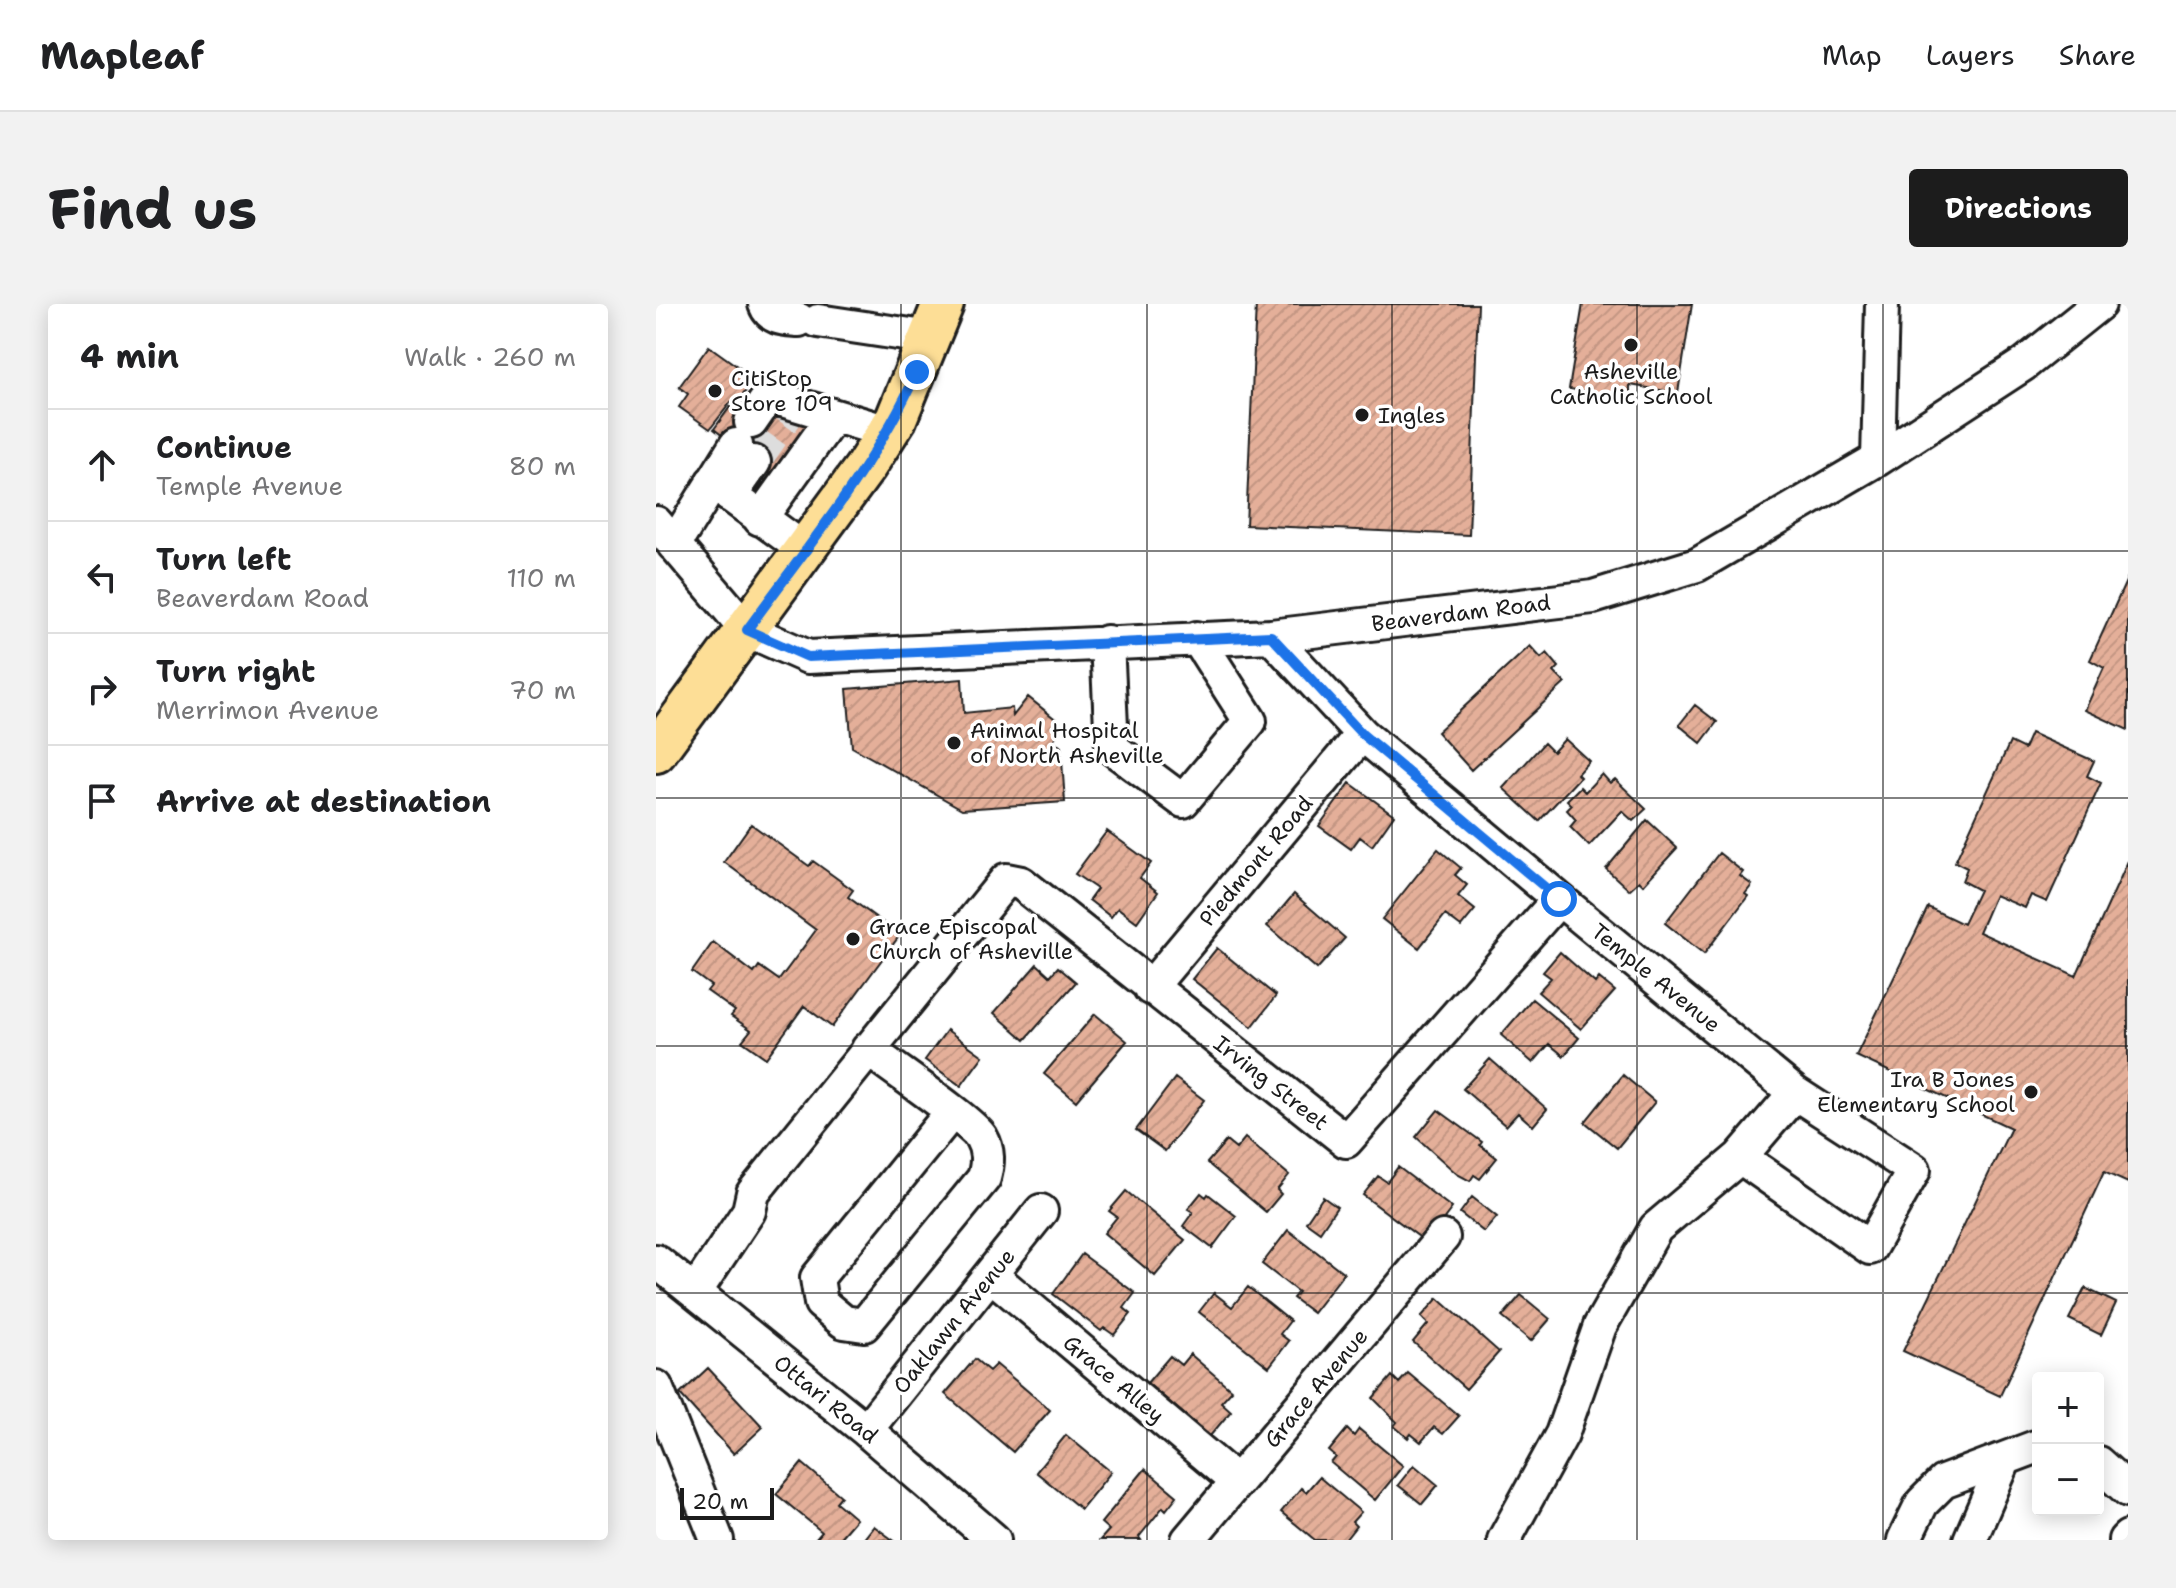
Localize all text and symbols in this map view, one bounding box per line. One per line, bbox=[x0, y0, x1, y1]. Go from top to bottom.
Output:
text: Mapleaf bbox=[40, 30, 205, 81]
text: Map bbox=[1822, 36, 1882, 74]
text: Layers bbox=[1926, 36, 2015, 74]
text: Share bbox=[2059, 36, 2136, 74]
button: Directions bbox=[1909, 169, 2128, 247]
text: Find us bbox=[48, 171, 257, 246]
text: 4 min bbox=[80, 333, 179, 379]
marker: Asheville Catholic School bbox=[1622, 336, 1640, 354]
text: Walk · 260 m bbox=[404, 339, 576, 374]
route end bbox=[899, 354, 935, 390]
place label: Asheville Catholic School bbox=[1550, 357, 1713, 411]
place label: CitiStop Store 109 bbox=[731, 364, 833, 418]
marker: CitiStop Store 109 bbox=[706, 382, 724, 400]
place label: Ingles bbox=[1378, 401, 1446, 430]
marker: Ingles bbox=[1353, 406, 1371, 424]
text: Continue bbox=[156, 427, 292, 468]
icon: ahead bbox=[80, 443, 124, 487]
text: 80 m bbox=[509, 448, 576, 483]
text: Temple Avenue bbox=[156, 468, 343, 503]
text: Turn left bbox=[156, 539, 291, 580]
icon: left bbox=[80, 555, 124, 599]
text: 110 m bbox=[506, 560, 576, 595]
text: Beaverdam Road bbox=[156, 580, 369, 615]
street label: Beaverdam Road bbox=[1370, 588, 1552, 638]
text: Turn right bbox=[156, 651, 315, 692]
icon: right bbox=[80, 667, 124, 711]
text: 70 m bbox=[509, 672, 576, 707]
text: Merrimon Avenue bbox=[156, 692, 379, 727]
place label: Animal Hospital of North Asheville bbox=[970, 716, 1164, 770]
marker: Animal Hospital of North Asheville bbox=[945, 734, 963, 752]
icon: arrive bbox=[80, 779, 124, 823]
text: Arrive at destination bbox=[156, 781, 491, 822]
street label: Piedmont Road bbox=[1193, 789, 1319, 933]
route start bbox=[1541, 881, 1577, 917]
place label: Grace Episcopal Church of Asheville bbox=[869, 912, 1073, 966]
street label: Temple Avenue bbox=[1585, 917, 1727, 1039]
marker: Grace Episcopal Church of Asheville bbox=[844, 930, 862, 948]
street label: Irving Street bbox=[1208, 1029, 1334, 1137]
place label: Ira B Jones Elementary School bbox=[1817, 1065, 2015, 1119]
marker: Ira B Jones Elementary School bbox=[2022, 1083, 2040, 1101]
street label: Oaklawn Avenue bbox=[886, 1242, 1022, 1400]
street label: Grace Avenue bbox=[1258, 1322, 1374, 1454]
street label: Grace Alley bbox=[1057, 1328, 1171, 1430]
street label: Ottari Road bbox=[768, 1348, 884, 1450]
map controls bbox=[2032, 1372, 2104, 1516]
button: + bbox=[2032, 1372, 2104, 1444]
button: − bbox=[2032, 1444, 2104, 1516]
scale bar bbox=[680, 1484, 774, 1520]
text: 20 m bbox=[692, 1487, 749, 1516]

